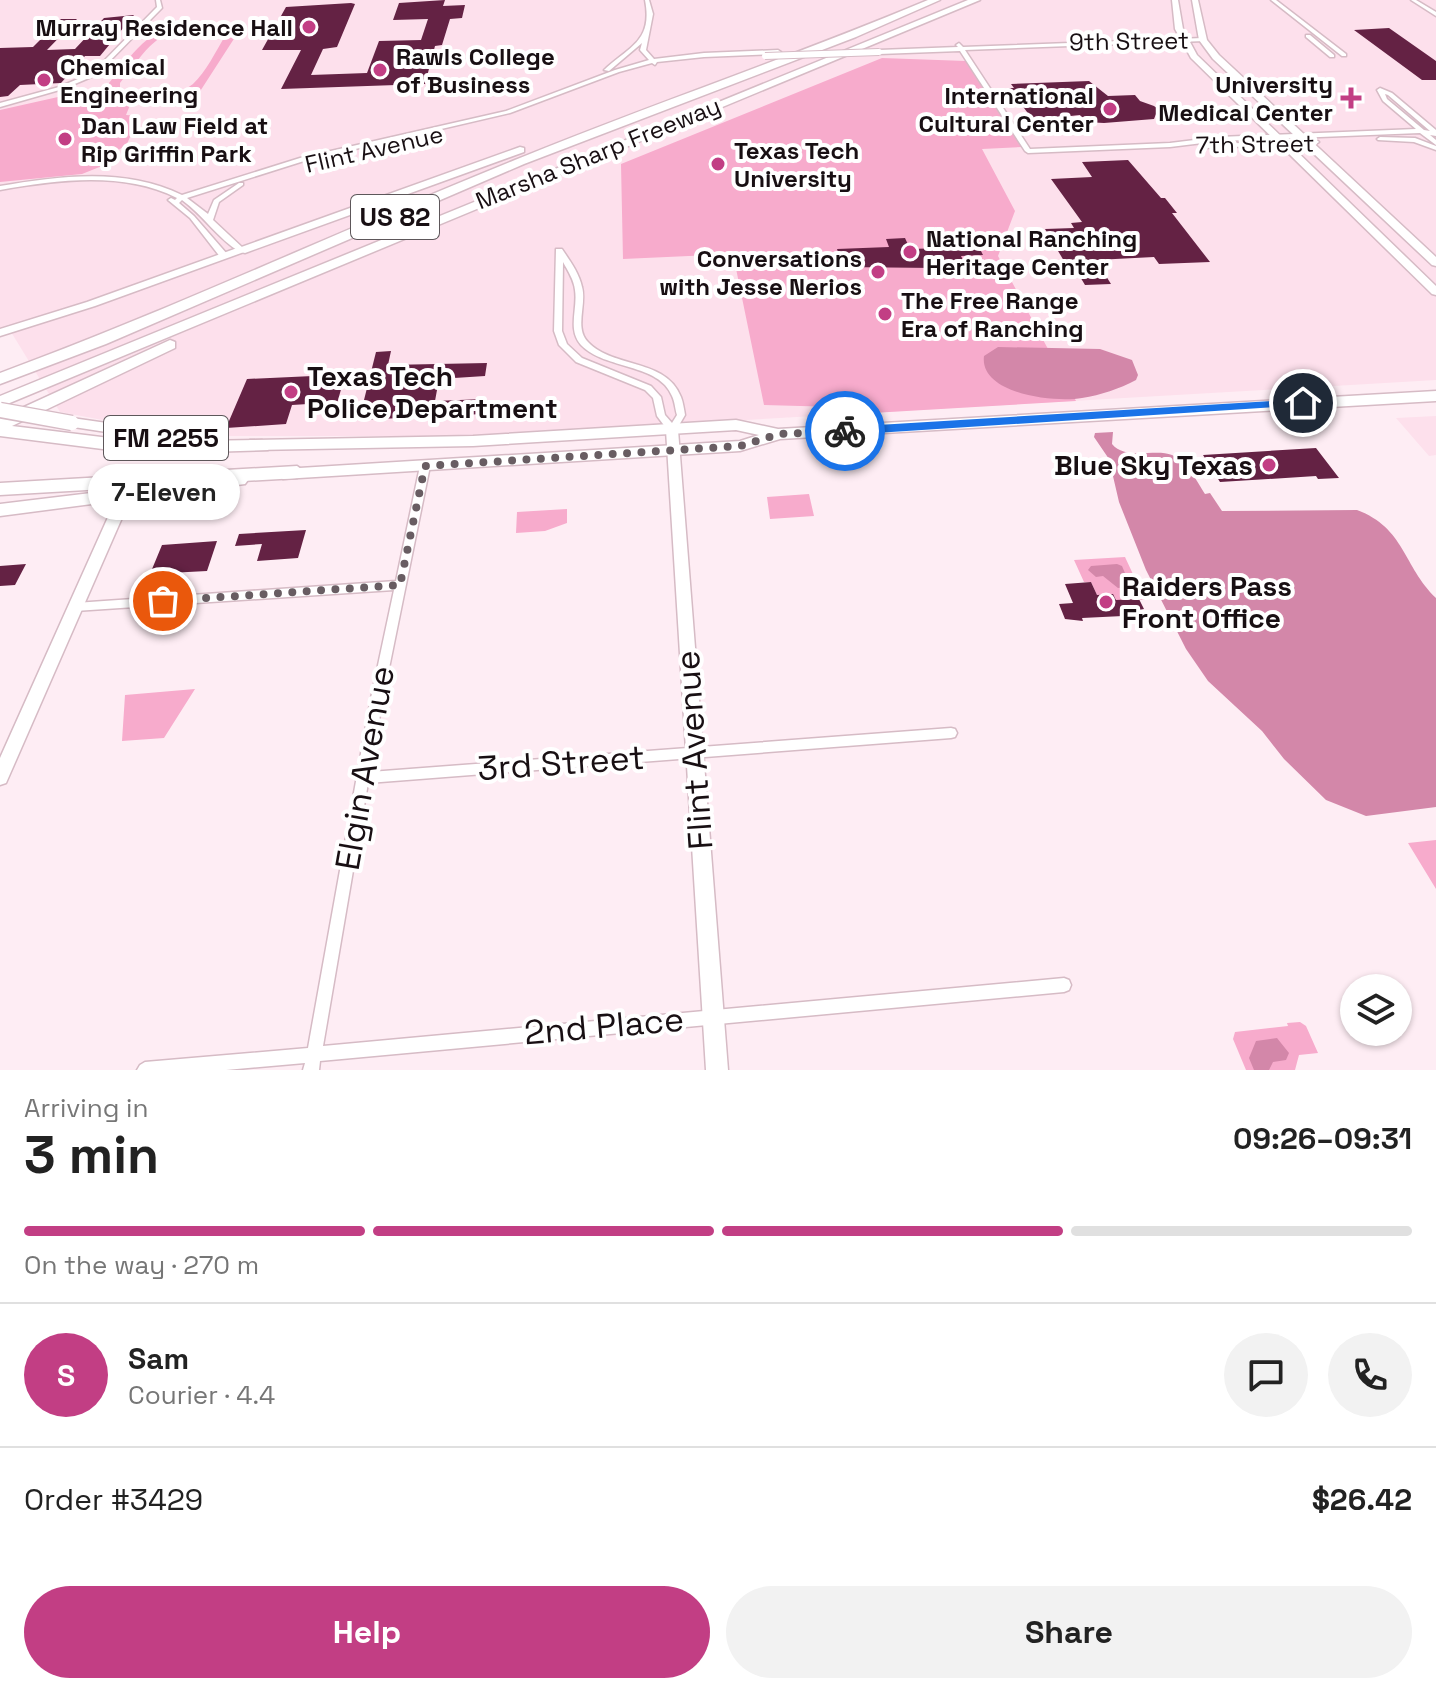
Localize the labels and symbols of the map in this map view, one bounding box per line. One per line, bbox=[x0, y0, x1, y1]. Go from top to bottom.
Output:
place label: Murray Residence Hall bbox=[36, 12, 293, 43]
marker: Murray Residence Hall bbox=[300, 18, 318, 36]
street label: 9th Street bbox=[1069, 24, 1189, 58]
place label: Rawls College of Business bbox=[396, 41, 555, 100]
place label: Chemical Engineering bbox=[60, 51, 198, 110]
marker: Rawls College of Business bbox=[371, 61, 389, 79]
place label: University Medical Center bbox=[1158, 69, 1333, 128]
marker: Chemical Engineering bbox=[35, 71, 53, 89]
place label: International Cultural Center bbox=[918, 80, 1094, 139]
marker: University Medical Center bbox=[1340, 87, 1362, 109]
street label: Marsha Sharp Freeway bbox=[471, 90, 725, 216]
marker: International Cultural Center bbox=[1101, 100, 1119, 118]
place label: Dan Law Field at Rip Griffin Park bbox=[81, 110, 268, 169]
street label: Flint Avenue bbox=[302, 118, 446, 180]
street label: 7th Street bbox=[1195, 127, 1315, 161]
marker: Dan Law Field at Rip Griffin Park bbox=[56, 130, 74, 148]
place label: Texas Tech University bbox=[734, 135, 859, 194]
marker: Texas Tech University bbox=[709, 155, 727, 173]
road number: US 82 bbox=[351, 195, 439, 239]
place label: National Ranching Heritage Center bbox=[926, 223, 1137, 282]
place label: Conversations with Jesse Nerios bbox=[659, 243, 862, 302]
marker: National Ranching Heritage Center bbox=[901, 243, 919, 261]
marker: Conversations with Jesse Nerios bbox=[869, 263, 887, 281]
place label: The Free Range Era of Ranching bbox=[901, 285, 1084, 344]
marker: The Free Range Era of Ranching bbox=[876, 305, 894, 323]
place label: Texas Tech Police Department bbox=[307, 358, 558, 426]
pin bbox=[1269, 369, 1337, 437]
marker: Texas Tech Police Department bbox=[282, 383, 300, 401]
courier bbox=[805, 391, 885, 471]
road number: FM 2255 bbox=[104, 416, 228, 460]
place label: Blue Sky Texas bbox=[1054, 447, 1253, 483]
marker: Blue Sky Texas bbox=[1260, 456, 1278, 474]
callout: 7-Eleven bbox=[87, 465, 239, 521]
pin bbox=[129, 567, 197, 635]
place label: Raiders Pass Front Office bbox=[1122, 568, 1292, 636]
marker: Raiders Pass Front Office bbox=[1097, 593, 1115, 611]
street label: Flint Avenue bbox=[666, 649, 722, 851]
street label: Elgin Avenue bbox=[326, 662, 404, 874]
street label: 3rd Street bbox=[476, 736, 646, 790]
street label: 2nd Place bbox=[522, 998, 686, 1054]

